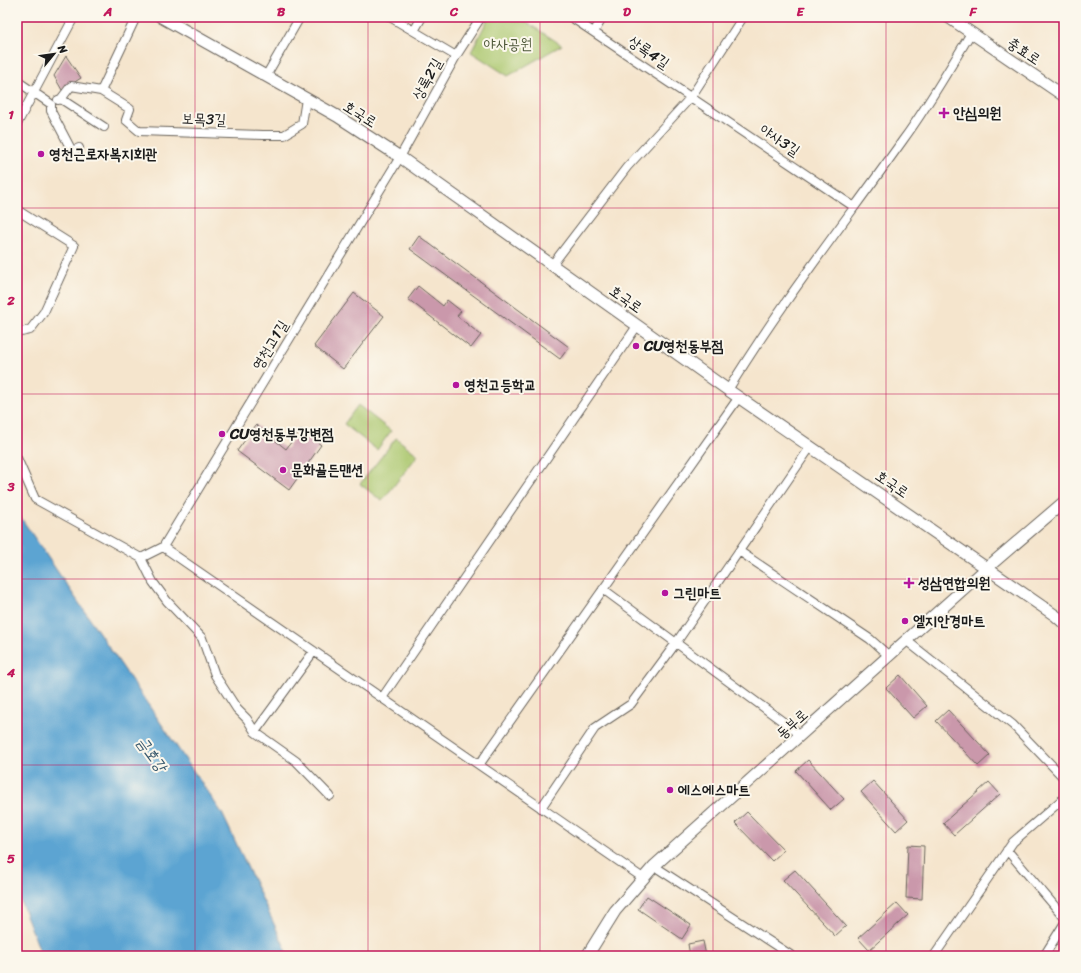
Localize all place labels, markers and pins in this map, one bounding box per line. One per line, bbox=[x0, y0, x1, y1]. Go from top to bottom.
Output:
place label: 안심의원 bbox=[953, 100, 1001, 126]
marker: 안심의원 bbox=[938, 107, 950, 119]
place label: 영천근로자복지회관 bbox=[49, 141, 158, 167]
marker: 영천근로자복지회관 bbox=[36, 149, 46, 159]
place label: CU영천동부점 bbox=[643, 333, 724, 359]
marker: CU영천동부점 bbox=[631, 341, 641, 351]
place label: 영천고등학교 bbox=[464, 372, 536, 398]
marker: 영천고등학교 bbox=[451, 380, 461, 390]
place label: CU영천동부강변점 bbox=[229, 421, 334, 447]
marker: CU영천동부강변점 bbox=[217, 429, 227, 439]
place label: 문화골든맨션 bbox=[291, 457, 363, 483]
marker: 문화골든맨션 bbox=[278, 465, 288, 475]
place label: 성삼연합의원 bbox=[918, 570, 990, 596]
marker: 성삼연합의원 bbox=[903, 577, 915, 589]
place label: 그린마트 bbox=[673, 580, 721, 606]
marker: 그린마트 bbox=[660, 588, 670, 598]
place label: 엘지안경마트 bbox=[913, 608, 985, 634]
marker: 엘지안경마트 bbox=[900, 616, 910, 626]
place label: 에스에스마트 bbox=[677, 777, 750, 803]
marker: 에스에스마트 bbox=[665, 785, 675, 795]

